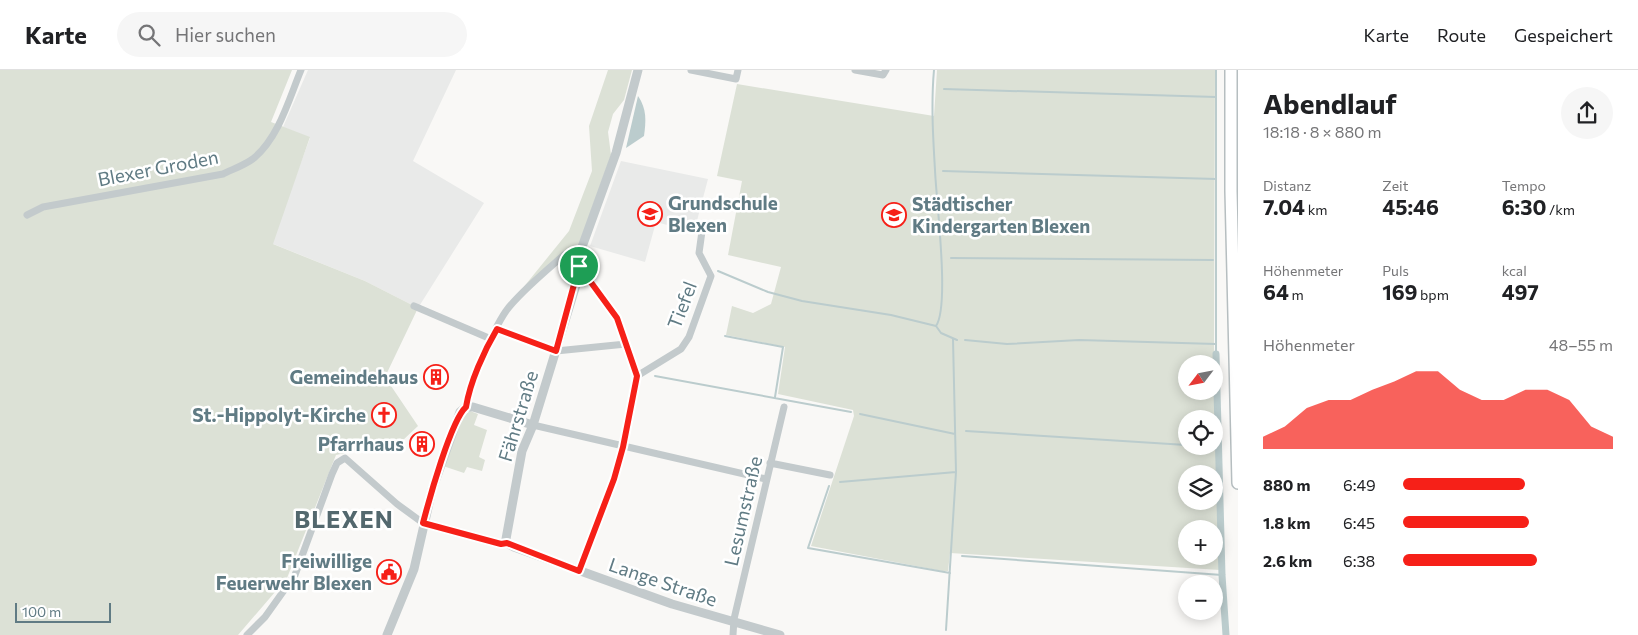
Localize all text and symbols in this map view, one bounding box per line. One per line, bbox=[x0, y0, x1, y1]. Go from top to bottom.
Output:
search box bbox=[117, 12, 467, 57]
text: Karte bbox=[25, 20, 87, 49]
icon: search bbox=[135, 21, 163, 49]
text: Hier suchen bbox=[175, 23, 276, 46]
text: Karte bbox=[1364, 24, 1409, 46]
text: Route bbox=[1437, 24, 1486, 46]
text: Gespeichert bbox=[1514, 24, 1613, 46]
text: Abendlauf bbox=[1263, 86, 1397, 120]
button: share bbox=[1561, 87, 1613, 139]
text: 18:18 · 8 × 880 m bbox=[1263, 122, 1382, 141]
street label: Blexer Groden bbox=[96, 145, 220, 190]
text: Distanz bbox=[1263, 177, 1311, 194]
text: Zeit bbox=[1382, 177, 1408, 194]
text: Tempo bbox=[1502, 177, 1546, 194]
place label: Grundschule Blexen bbox=[668, 191, 778, 236]
place label: Städtischer Kindergarten Blexen bbox=[912, 192, 1090, 237]
text: 7.04 bbox=[1263, 194, 1305, 219]
text: 45:46 bbox=[1382, 194, 1439, 219]
text: 6:30 bbox=[1502, 194, 1546, 219]
school or university icon: Grundschule Blexen bbox=[637, 201, 663, 227]
text: km bbox=[1305, 201, 1327, 218]
text: /km bbox=[1546, 201, 1575, 218]
school or university icon: Städtischer Kindergarten Blexen bbox=[881, 202, 907, 228]
pin bbox=[558, 245, 600, 287]
icon: arrive bbox=[565, 252, 593, 280]
text: Höhenmeter bbox=[1263, 262, 1343, 279]
text: Puls bbox=[1382, 262, 1409, 279]
text: kcal bbox=[1502, 262, 1527, 279]
street label: Tiefel bbox=[662, 278, 701, 332]
text: 64 bbox=[1263, 279, 1289, 304]
text: 169 bbox=[1382, 279, 1417, 304]
text: 497 bbox=[1502, 279, 1539, 304]
text: m bbox=[1289, 286, 1304, 303]
text: bpm bbox=[1417, 286, 1449, 303]
text: Höhenmeter bbox=[1263, 335, 1355, 354]
text: 48–55 m bbox=[1549, 335, 1613, 354]
north arrow bbox=[1178, 355, 1222, 400]
map controls bbox=[1178, 355, 1223, 620]
building icon: Gemeindehaus bbox=[423, 364, 449, 390]
place label: Gemeindehaus bbox=[289, 365, 418, 388]
street label: Fährstraße bbox=[493, 368, 542, 464]
church icon: St.-Hippolyt-Kirche bbox=[371, 402, 397, 428]
place label: St.-Hippolyt-Kirche bbox=[192, 403, 366, 426]
button: locate bbox=[1178, 410, 1223, 455]
building icon: Pfarrhaus bbox=[409, 431, 435, 457]
place label: Pfarrhaus bbox=[318, 432, 404, 455]
street label: Lesumstraße bbox=[719, 454, 766, 568]
button: layers bbox=[1178, 465, 1223, 510]
text: 880 m bbox=[1263, 475, 1310, 494]
text: 6:49 bbox=[1343, 475, 1376, 494]
district label: BLEXEN bbox=[294, 504, 394, 533]
text: 1.8 km bbox=[1263, 513, 1310, 532]
text: 6:45 bbox=[1343, 513, 1375, 532]
button: + bbox=[1178, 520, 1223, 565]
place label: Freiwillige Feuerwehr Blexen bbox=[216, 549, 372, 594]
text: 2.6 km bbox=[1263, 551, 1312, 570]
text: 6:38 bbox=[1343, 551, 1375, 570]
street label: Lange Straße bbox=[606, 552, 720, 611]
public building icon: Freiwillige Feuerwehr Blexen bbox=[376, 559, 402, 585]
button: − bbox=[1178, 575, 1223, 620]
scale bar bbox=[15, 600, 111, 623]
text: 100 m bbox=[22, 603, 61, 620]

